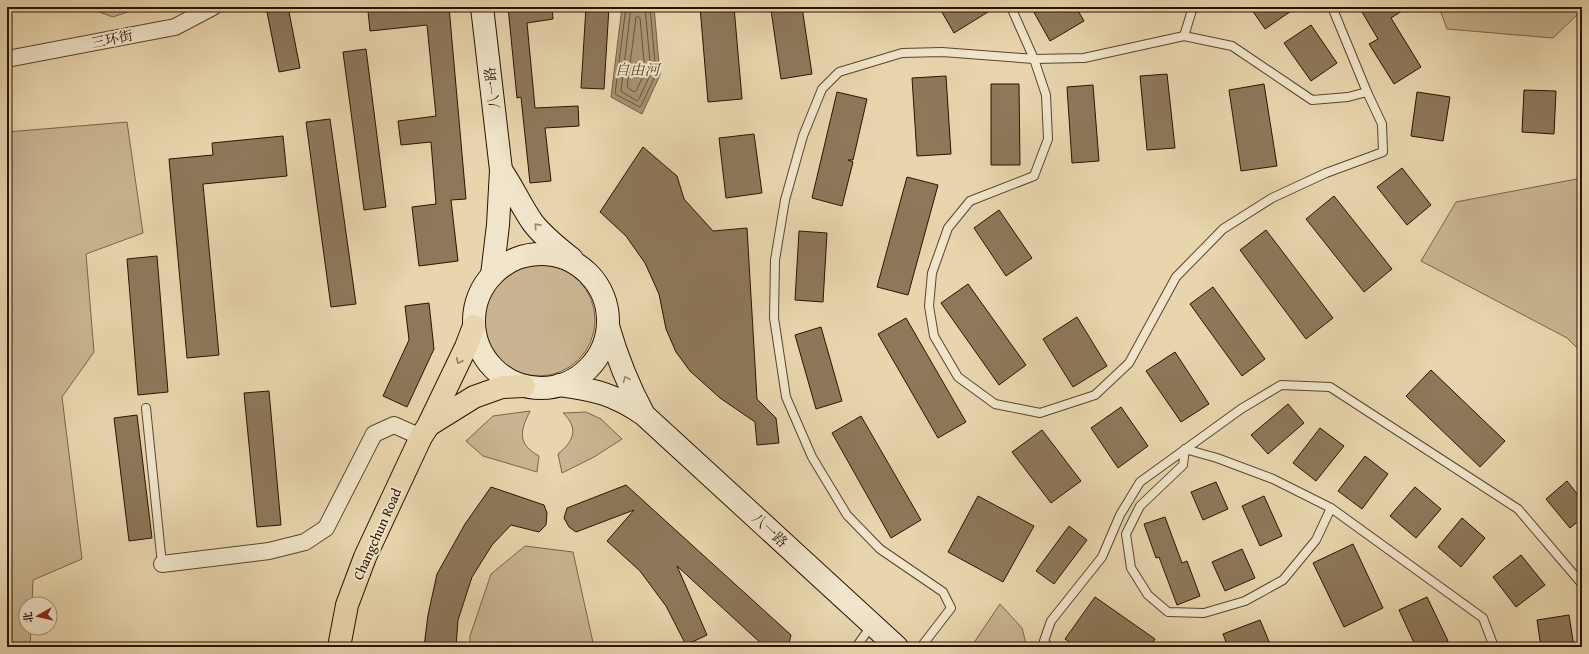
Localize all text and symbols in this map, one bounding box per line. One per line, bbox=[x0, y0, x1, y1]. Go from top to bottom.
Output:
street label: 三环街 bbox=[89, 25, 135, 53]
water label: 自由河 bbox=[614, 59, 662, 80]
street label: 八一路 bbox=[480, 66, 504, 110]
one-way arrow bbox=[535, 224, 542, 231]
one-way arrow bbox=[456, 357, 464, 365]
one-way arrow bbox=[623, 375, 631, 383]
street label: Changchun Road bbox=[348, 484, 406, 583]
street label: 八一路 bbox=[748, 508, 792, 552]
north arrow bbox=[18, 596, 58, 636]
text: 北 bbox=[19, 611, 37, 624]

